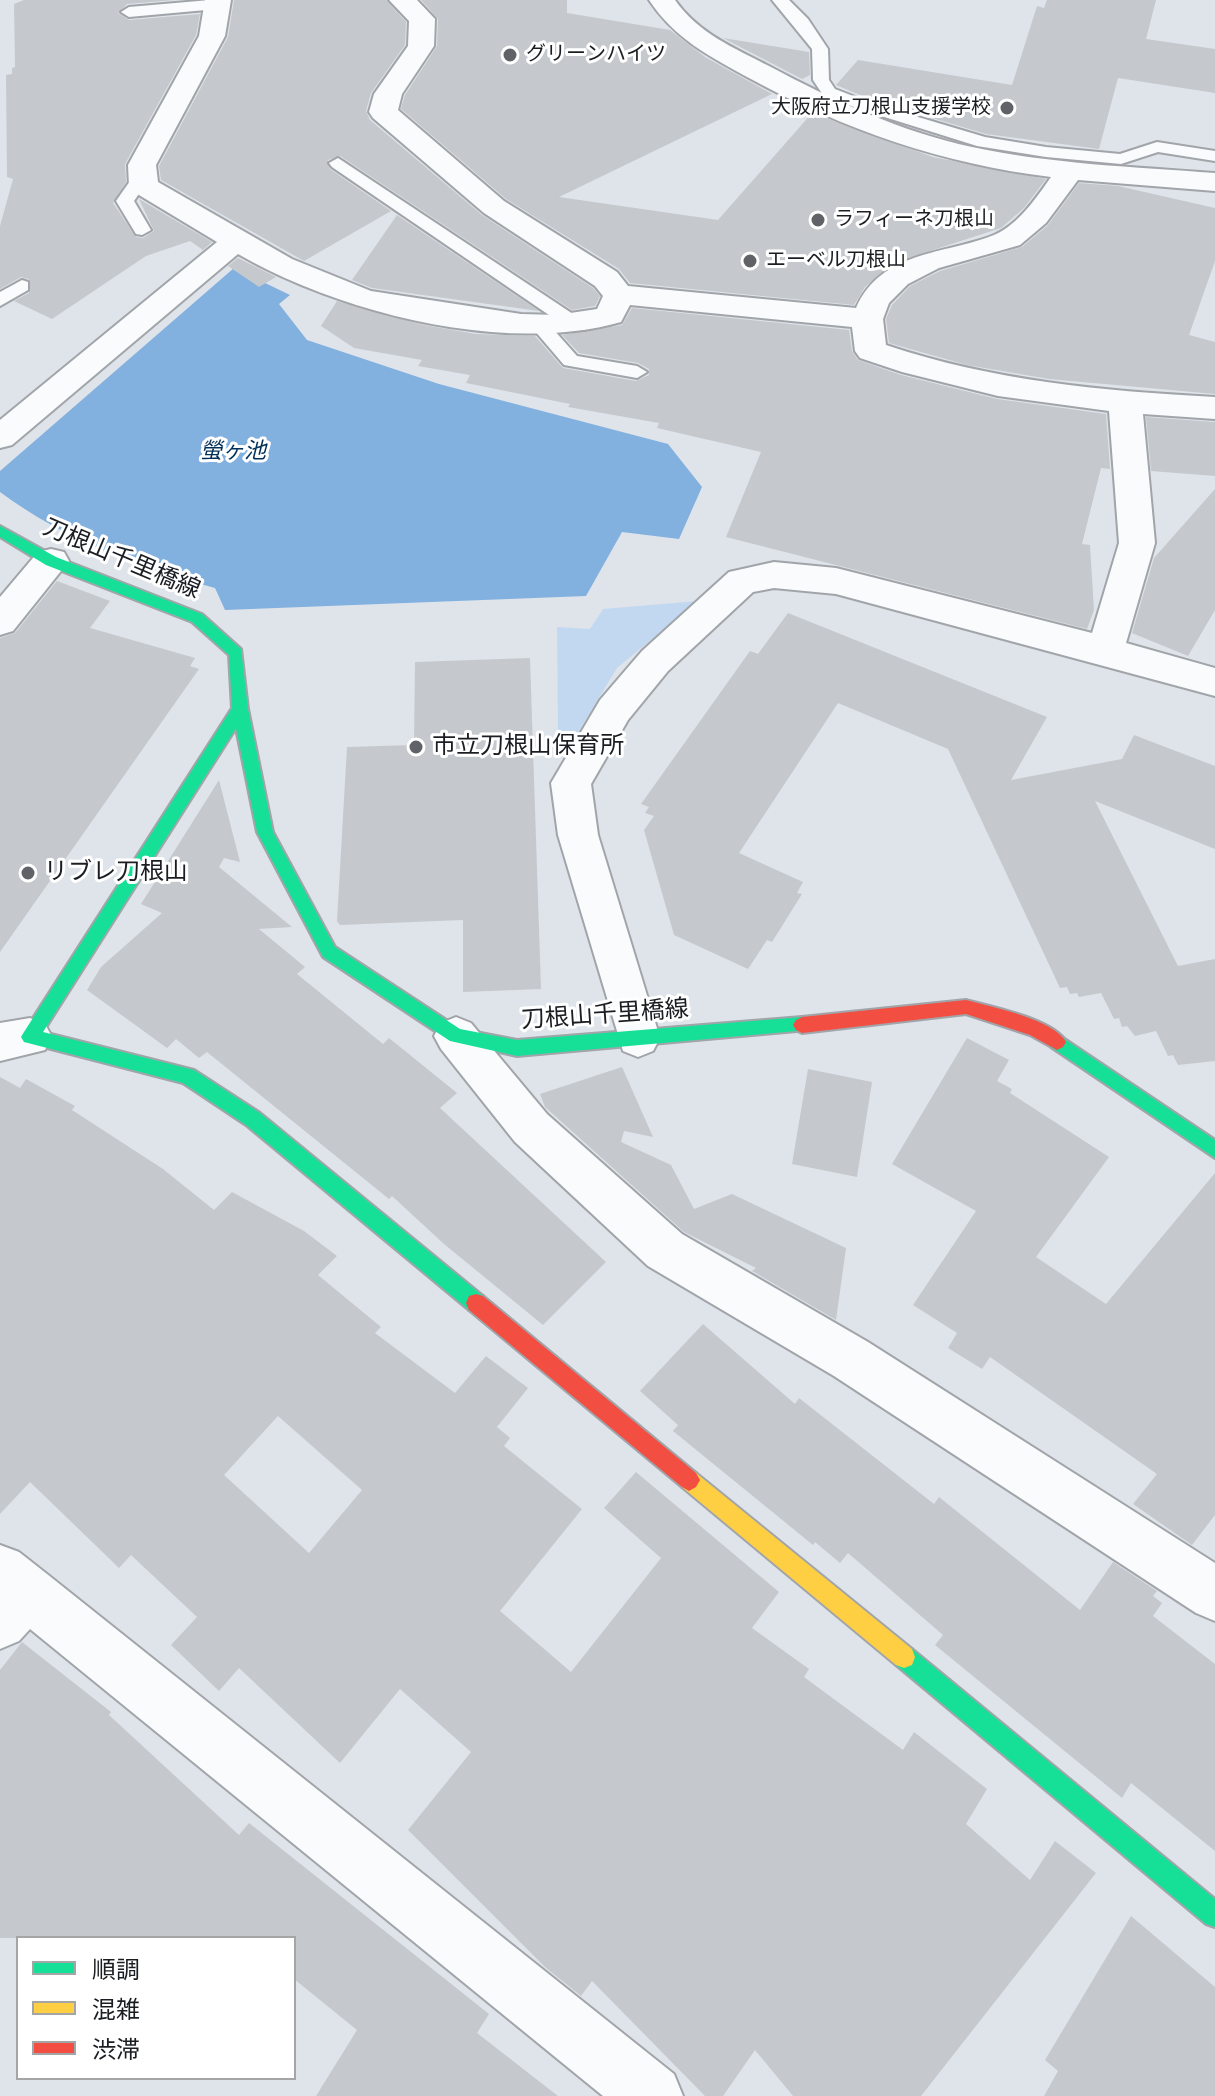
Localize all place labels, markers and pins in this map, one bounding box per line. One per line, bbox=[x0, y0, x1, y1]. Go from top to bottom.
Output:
place label: グリーンハイツ bbox=[526, 43, 666, 67]
marker: グリーンハイツ bbox=[501, 46, 519, 64]
place label: 大阪府立刀根山支援学校 bbox=[771, 96, 991, 120]
marker: 大阪府立刀根山支援学校 bbox=[998, 99, 1016, 117]
place label: ラフィーネ刀根山 bbox=[834, 208, 994, 232]
marker: ラフィーネ刀根山 bbox=[809, 211, 827, 229]
place label: エーベル刀根山 bbox=[766, 249, 906, 273]
marker: エーベル刀根山 bbox=[741, 252, 759, 270]
place label: 市立刀根山保育所 bbox=[432, 733, 624, 761]
marker: 市立刀根山保育所 bbox=[407, 738, 425, 756]
place label: リブレ刀根山 bbox=[44, 859, 188, 887]
marker: リブレ刀根山 bbox=[19, 864, 37, 882]

